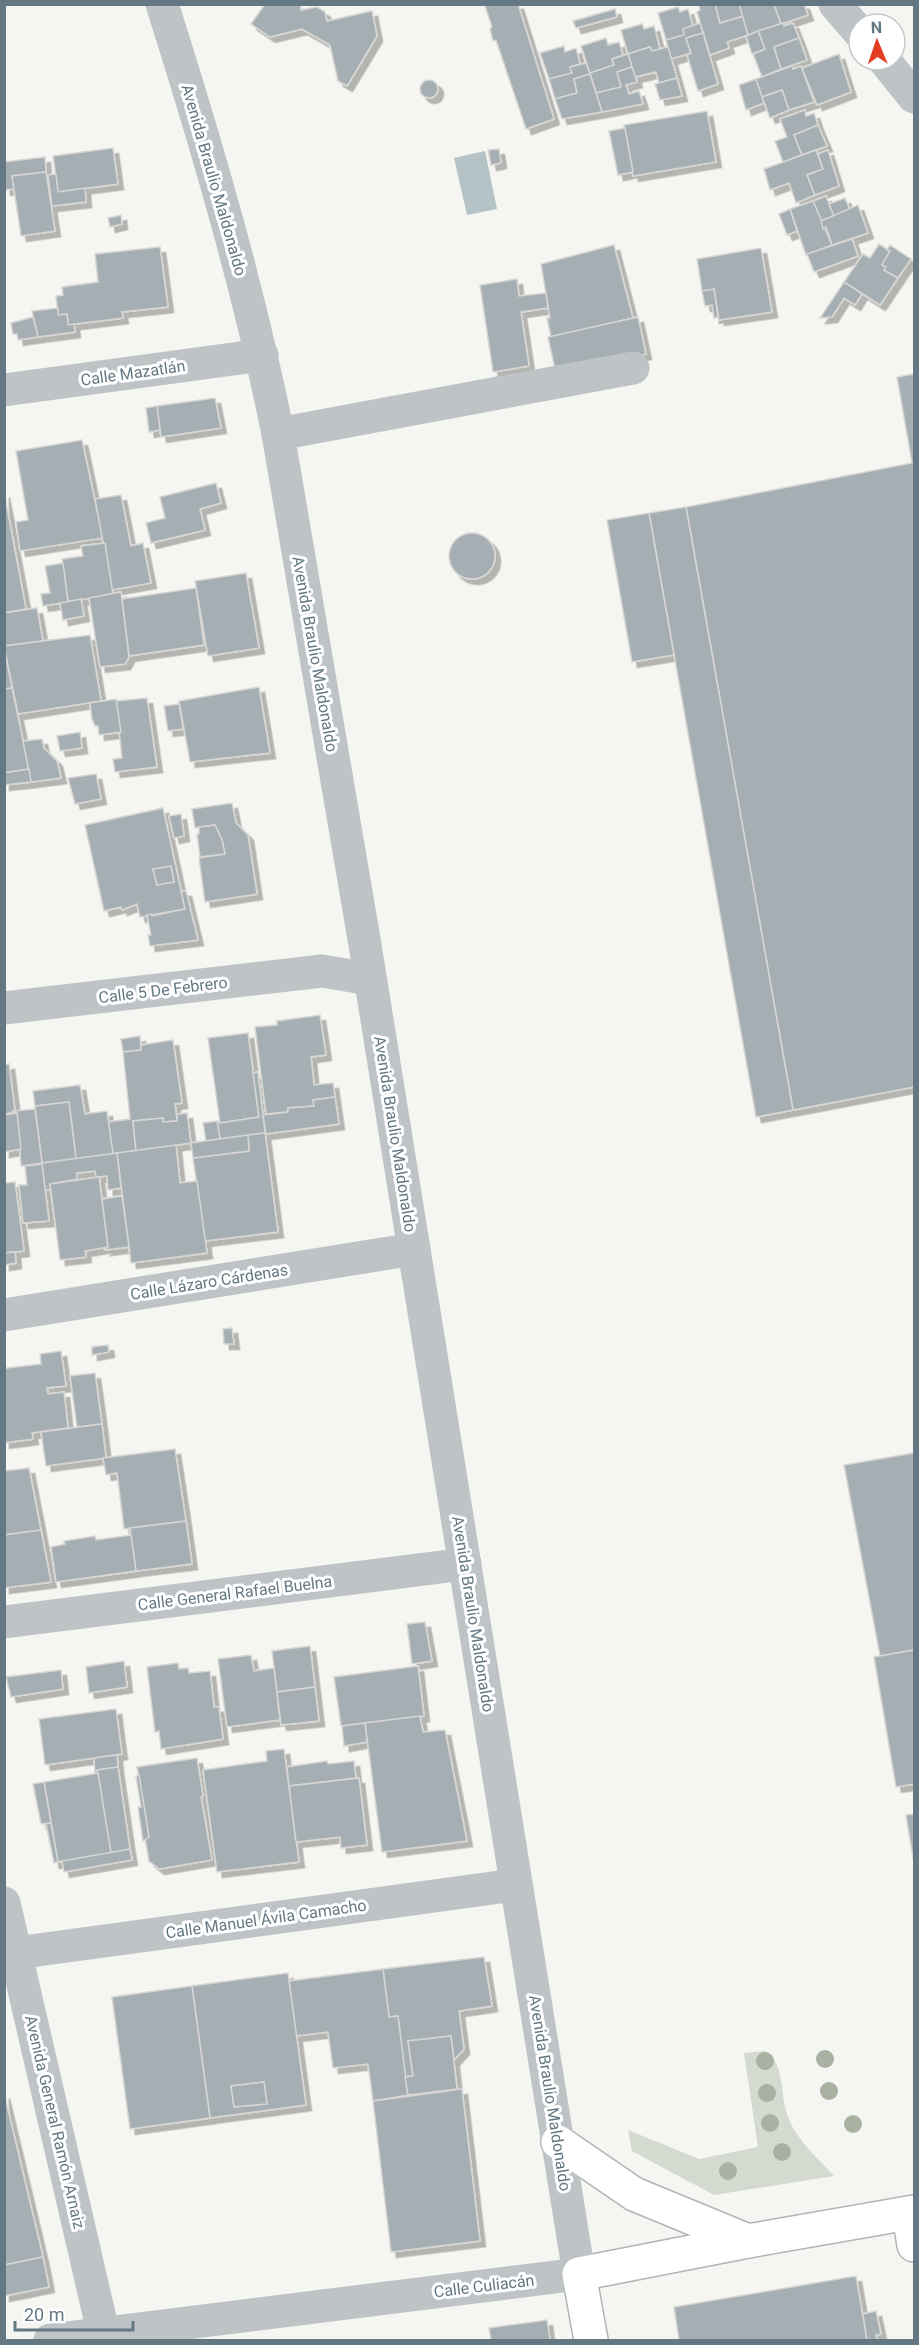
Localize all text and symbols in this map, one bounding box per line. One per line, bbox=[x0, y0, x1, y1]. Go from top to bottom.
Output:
north arrow bbox=[847, 12, 907, 72]
text: N bbox=[871, 18, 882, 37]
street label: Avenida Braulio Maldonaldo bbox=[178, 82, 250, 278]
street label: Calle Mazatlán bbox=[80, 356, 186, 390]
street label: Avenida Braulio Maldonaldo bbox=[288, 555, 342, 753]
street label: Calle 5 De Febrero bbox=[98, 973, 228, 1007]
street label: Avenida Braulio Maldonaldo bbox=[370, 1035, 420, 1233]
street label: Calle Lázaro Cárdenas bbox=[129, 1260, 289, 1304]
street label: Avenida Braulio Maldonaldo bbox=[448, 1515, 498, 1713]
street label: Calle General Rafael Buelna bbox=[137, 1572, 333, 1614]
street label: Calle Manuel Ávila Camacho bbox=[164, 1896, 368, 1942]
street label: Avenida Braulio Maldonaldo bbox=[525, 1994, 575, 2192]
street label: Avenida General Ramón Arnaiz bbox=[21, 2013, 89, 2231]
street label: Calle Culiacán bbox=[433, 2270, 535, 2302]
scale bar bbox=[15, 2294, 134, 2332]
text: 20 m bbox=[24, 2304, 64, 2325]

